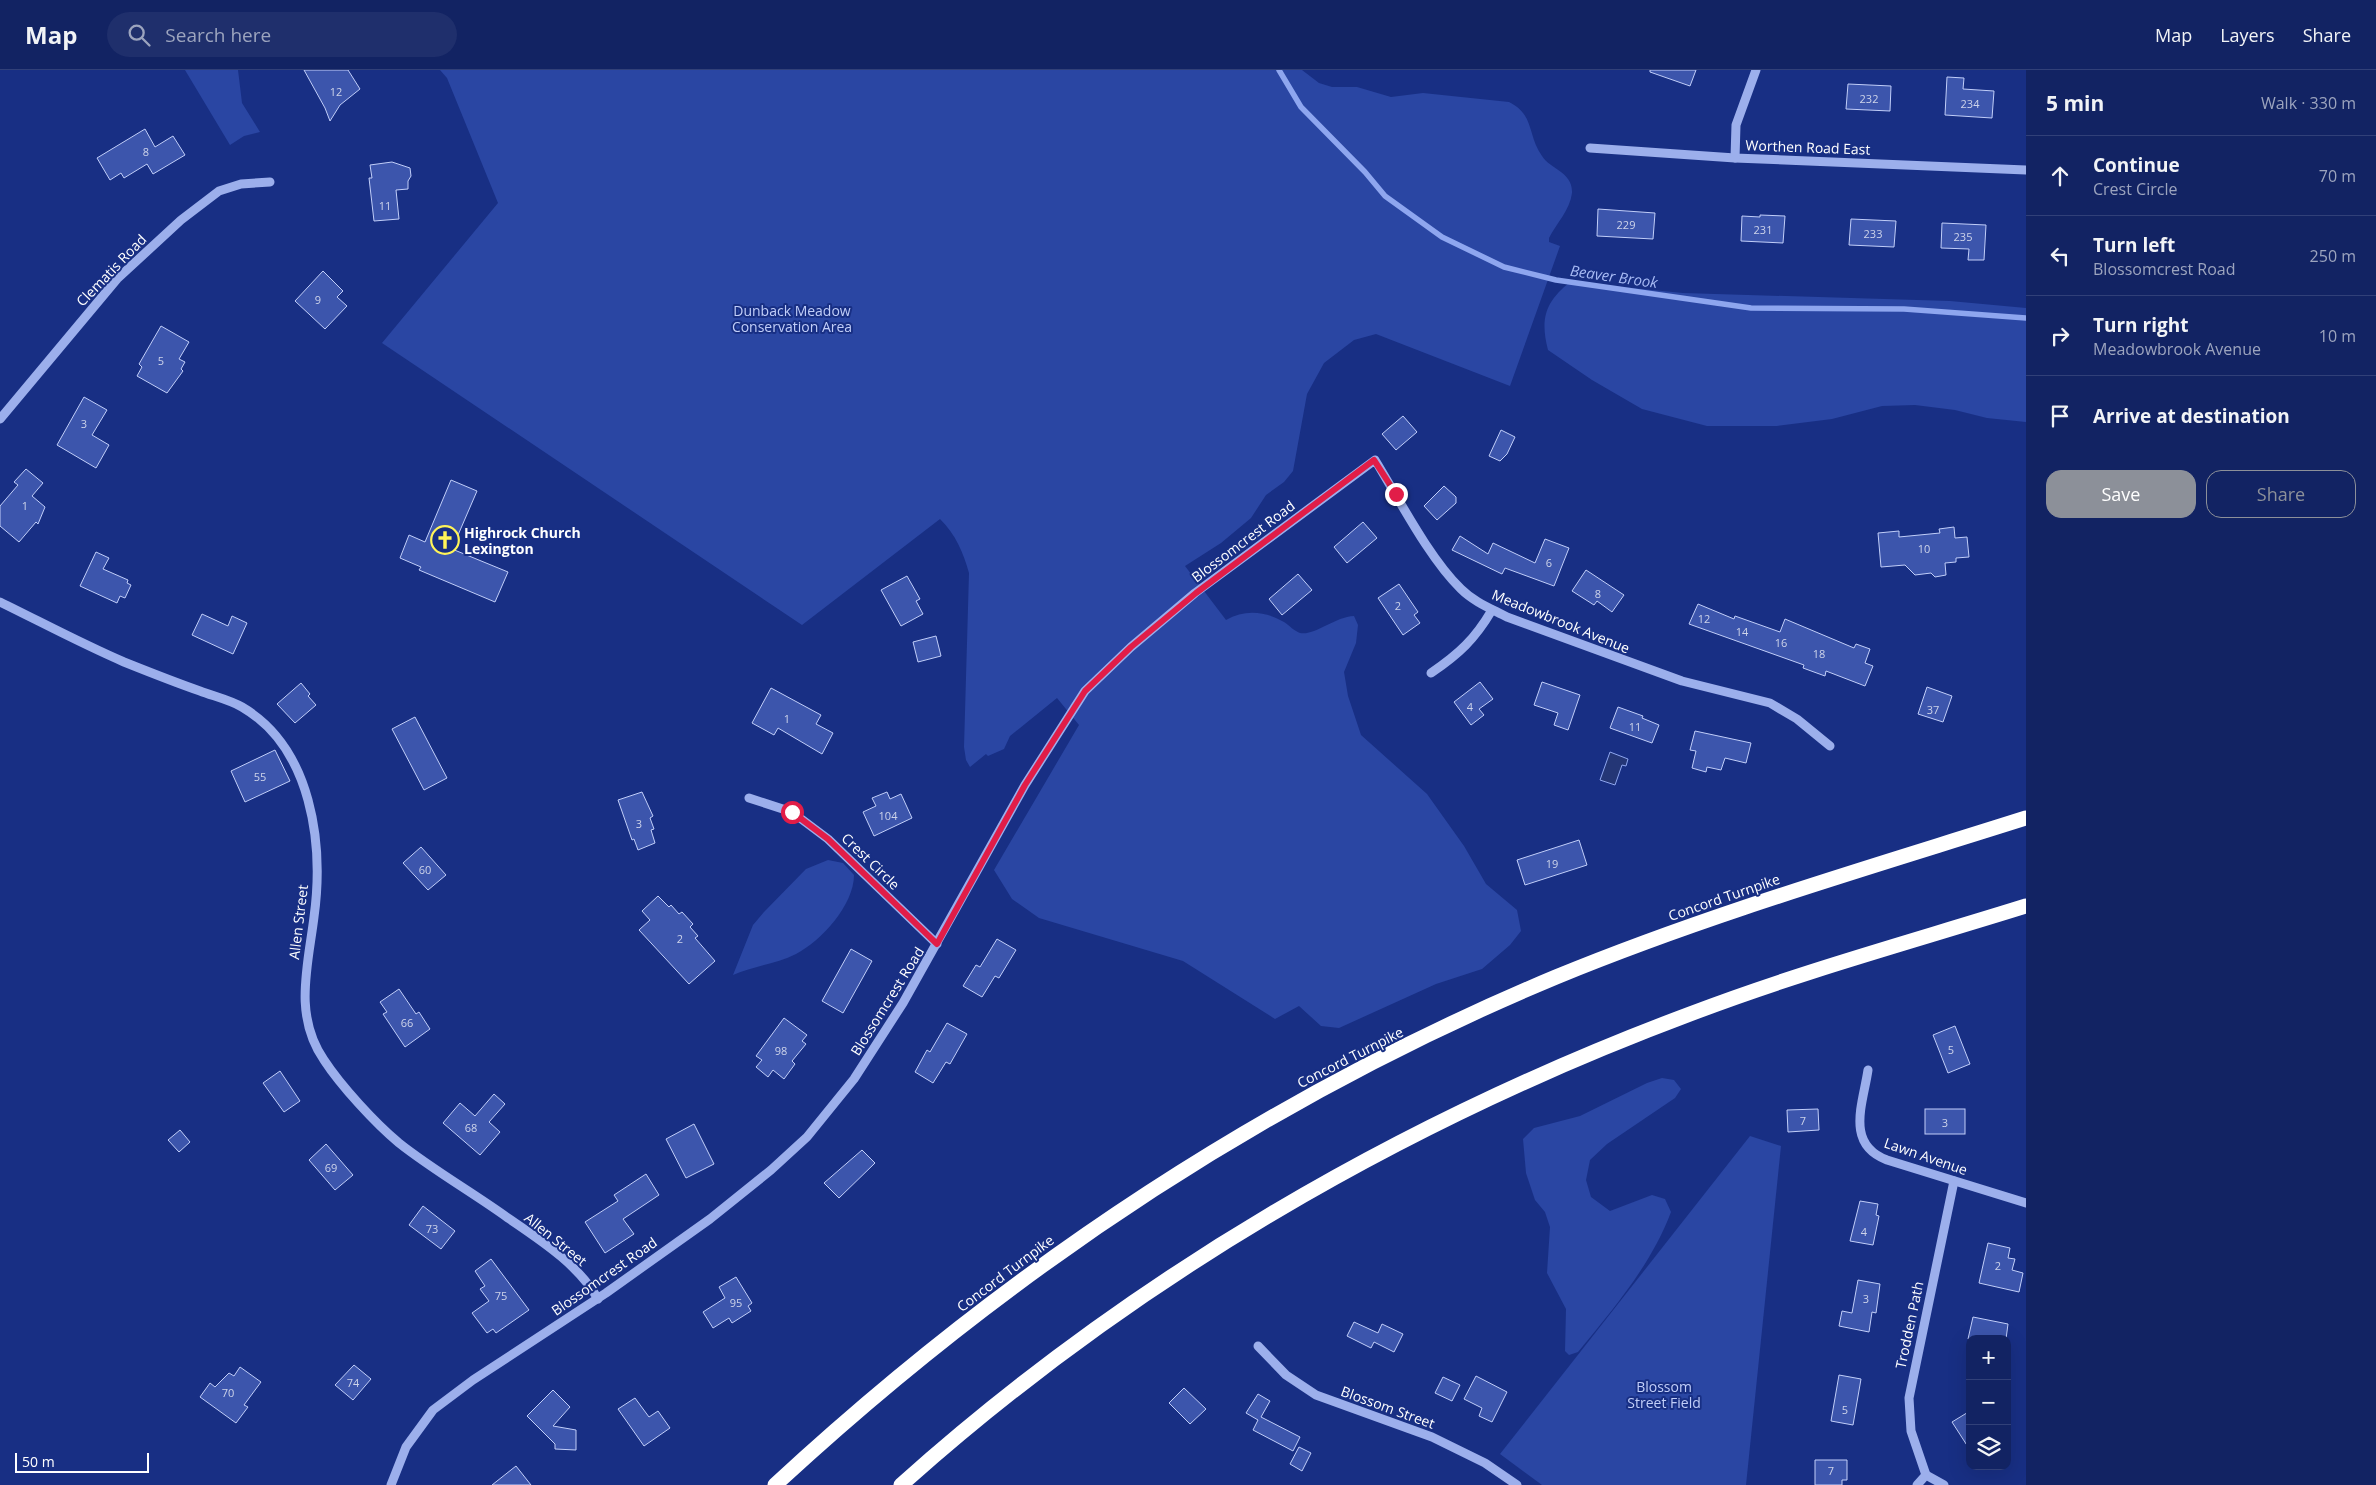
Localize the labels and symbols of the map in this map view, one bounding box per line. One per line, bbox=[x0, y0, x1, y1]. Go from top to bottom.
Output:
house number: 12 bbox=[330, 84, 342, 99]
house number: 232 bbox=[1860, 91, 1878, 106]
house number: 234 bbox=[1961, 96, 1980, 111]
street label: Worthen Road East bbox=[1745, 135, 1871, 159]
house number: 8 bbox=[143, 144, 149, 159]
house number: 11 bbox=[379, 198, 391, 213]
house number: 229 bbox=[1617, 217, 1635, 232]
house number: 231 bbox=[1754, 222, 1772, 237]
house number: 233 bbox=[1864, 226, 1882, 241]
house number: 235 bbox=[1954, 229, 1972, 244]
street label: Clematis Road bbox=[72, 230, 150, 310]
water label: Beaver Brook bbox=[1569, 260, 1660, 292]
house number: 9 bbox=[315, 292, 321, 307]
park label: Dunback Meadow Conservation Area bbox=[732, 301, 852, 336]
house number: 5 bbox=[158, 353, 164, 368]
house number: 3 bbox=[81, 416, 87, 431]
route end bbox=[1385, 483, 1408, 506]
street label: Blossomcrest Road bbox=[1187, 496, 1299, 586]
house number: 1 bbox=[22, 498, 28, 513]
place label: Highrock Church Lexington bbox=[464, 523, 581, 558]
church icon: Highrock Church Lexington bbox=[430, 525, 460, 555]
house number: 10 bbox=[1918, 541, 1930, 556]
house number: 6 bbox=[1546, 555, 1552, 570]
street label: Meadowbrook Avenue bbox=[1489, 585, 1633, 657]
house number: 8 bbox=[1595, 586, 1601, 601]
house number: 2 bbox=[1395, 598, 1401, 613]
house number: 12 bbox=[1698, 611, 1710, 626]
house number: 14 bbox=[1736, 624, 1749, 639]
house number: 16 bbox=[1775, 635, 1787, 650]
house number: 18 bbox=[1813, 646, 1825, 661]
house number: 4 bbox=[1467, 699, 1474, 714]
house number: 37 bbox=[1927, 702, 1939, 717]
house number: 1 bbox=[784, 711, 790, 726]
house number: 11 bbox=[1629, 719, 1641, 734]
house number: 55 bbox=[254, 769, 266, 784]
route start bbox=[781, 801, 804, 824]
house number: 104 bbox=[879, 808, 898, 823]
house number: 3 bbox=[636, 816, 642, 831]
street label: Crest Circle bbox=[838, 829, 904, 894]
house number: 19 bbox=[1546, 856, 1558, 871]
house number: 60 bbox=[419, 862, 431, 877]
street label: Concord Turnpike bbox=[1666, 869, 1782, 925]
street label: Allen Street bbox=[284, 884, 312, 960]
house number: 2 bbox=[677, 931, 683, 946]
street label: Blossomcrest Road bbox=[846, 943, 928, 1059]
house number: 66 bbox=[401, 1015, 413, 1030]
street label: Concord Turnpike bbox=[1294, 1022, 1406, 1092]
house number: 5 bbox=[1948, 1042, 1954, 1057]
house number: 98 bbox=[775, 1043, 787, 1058]
house number: 7 bbox=[1800, 1113, 1806, 1128]
house number: 3 bbox=[1942, 1115, 1948, 1130]
house number: 68 bbox=[465, 1120, 477, 1135]
street label: Lawn Avenue bbox=[1882, 1133, 1970, 1179]
house number: 69 bbox=[325, 1160, 337, 1175]
street label: Allen Street bbox=[521, 1208, 591, 1270]
house number: 73 bbox=[426, 1221, 438, 1236]
house number: 4 bbox=[1861, 1224, 1868, 1239]
street label: Concord Turnpike bbox=[953, 1230, 1057, 1316]
street label: Blossomcrest Road bbox=[547, 1232, 661, 1320]
house number: 2 bbox=[1995, 1258, 2001, 1273]
street label: Trodden Path bbox=[1890, 1280, 1928, 1370]
house number: 75 bbox=[495, 1288, 507, 1303]
house number: 3 bbox=[1863, 1291, 1869, 1306]
house number: 95 bbox=[730, 1295, 742, 1310]
house number: 74 bbox=[347, 1375, 360, 1390]
park label: Blossom Street Field bbox=[1627, 1377, 1701, 1412]
street label: Blossom Street bbox=[1338, 1381, 1438, 1433]
house number: 70 bbox=[222, 1385, 234, 1400]
house number: 5 bbox=[1842, 1402, 1848, 1417]
scale bar bbox=[15, 1450, 149, 1473]
house number: 7 bbox=[1828, 1463, 1834, 1478]

